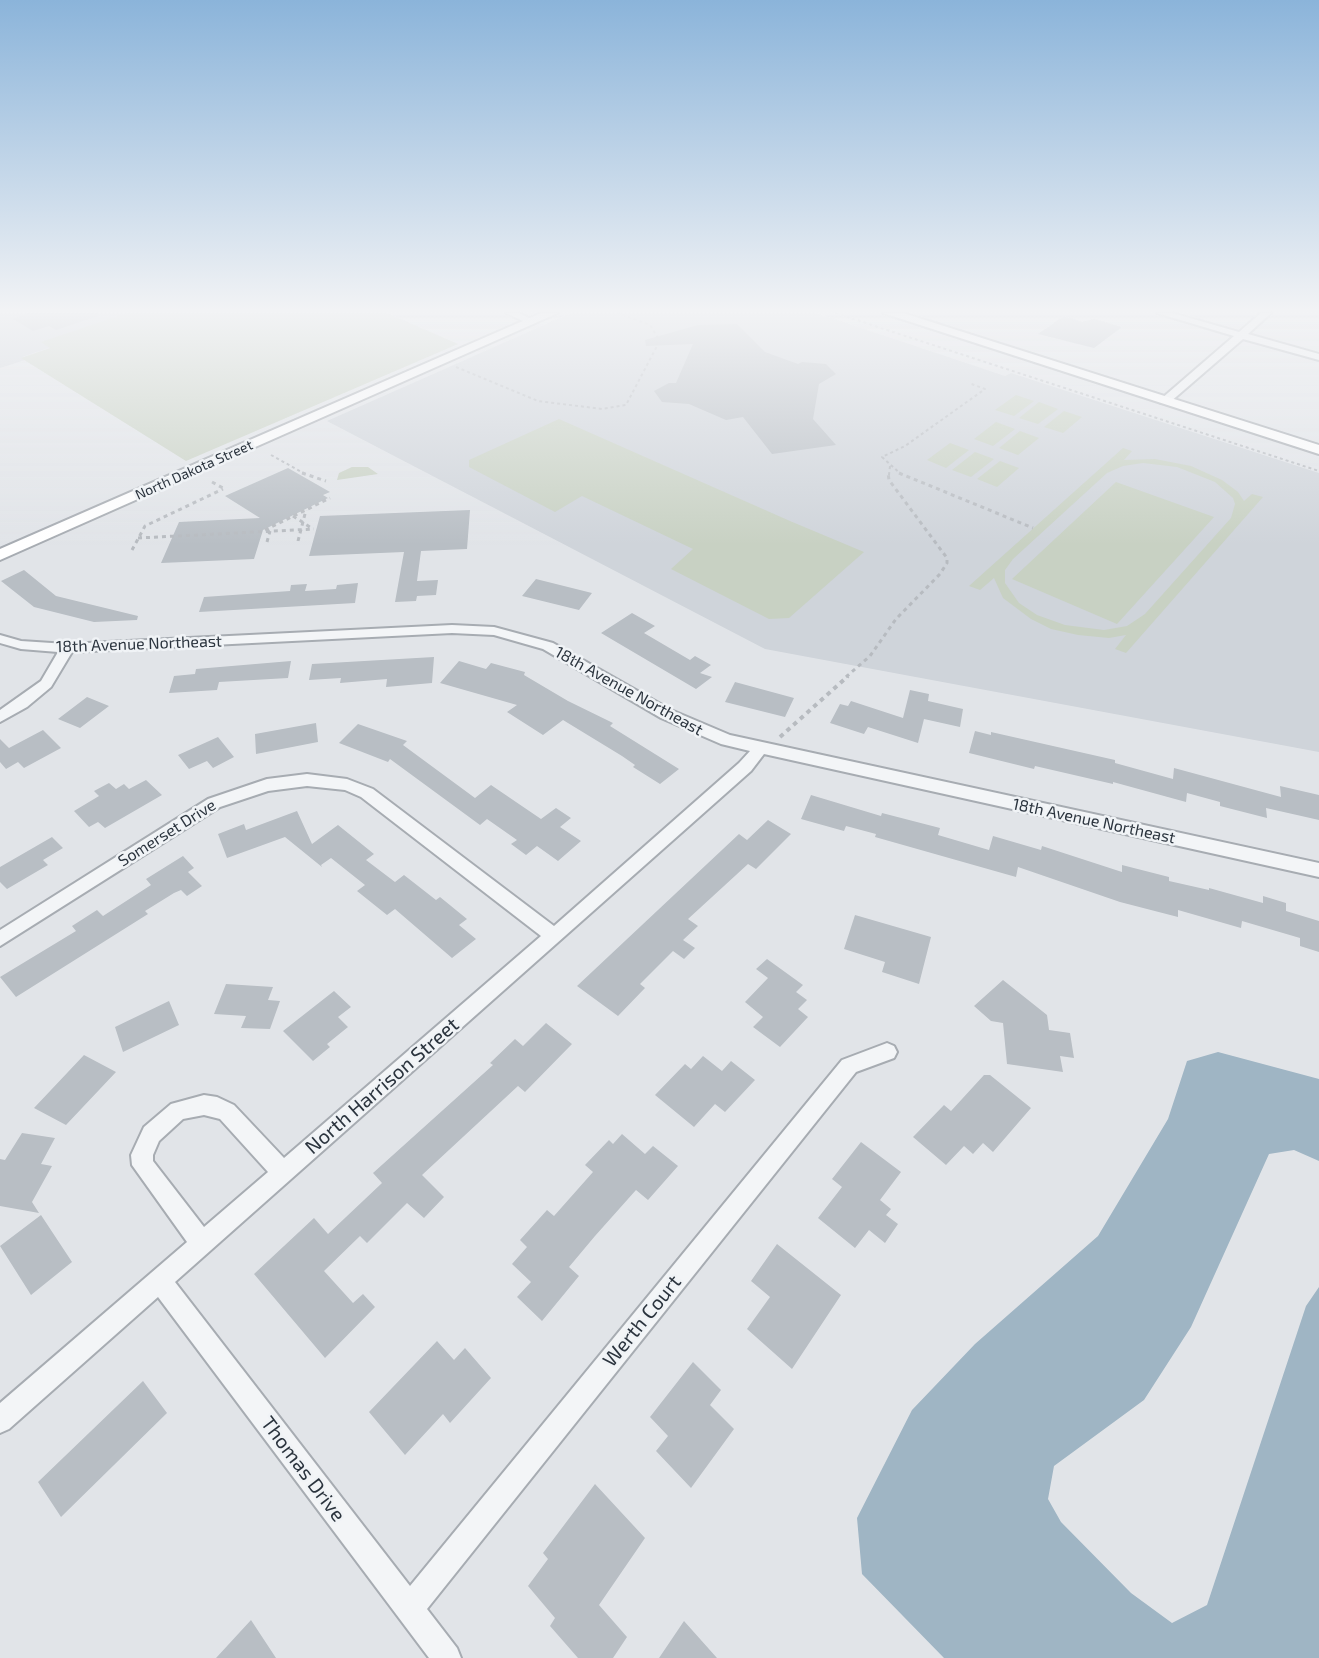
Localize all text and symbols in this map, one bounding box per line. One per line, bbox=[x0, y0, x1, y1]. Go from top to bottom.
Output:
street label: North Dakota Street bbox=[133, 437, 255, 503]
street label: 18th Avenue Northeast bbox=[56, 632, 222, 656]
street label: 18th Avenue Northeast bbox=[552, 642, 706, 740]
street label: 18th Avenue Northeast bbox=[1011, 794, 1177, 848]
street label: Somerset Drive bbox=[115, 795, 219, 871]
street label: North Harrison Street bbox=[300, 1013, 464, 1159]
street label: Werth Court bbox=[598, 1270, 686, 1372]
street label: Thomas Drive bbox=[256, 1412, 350, 1526]

